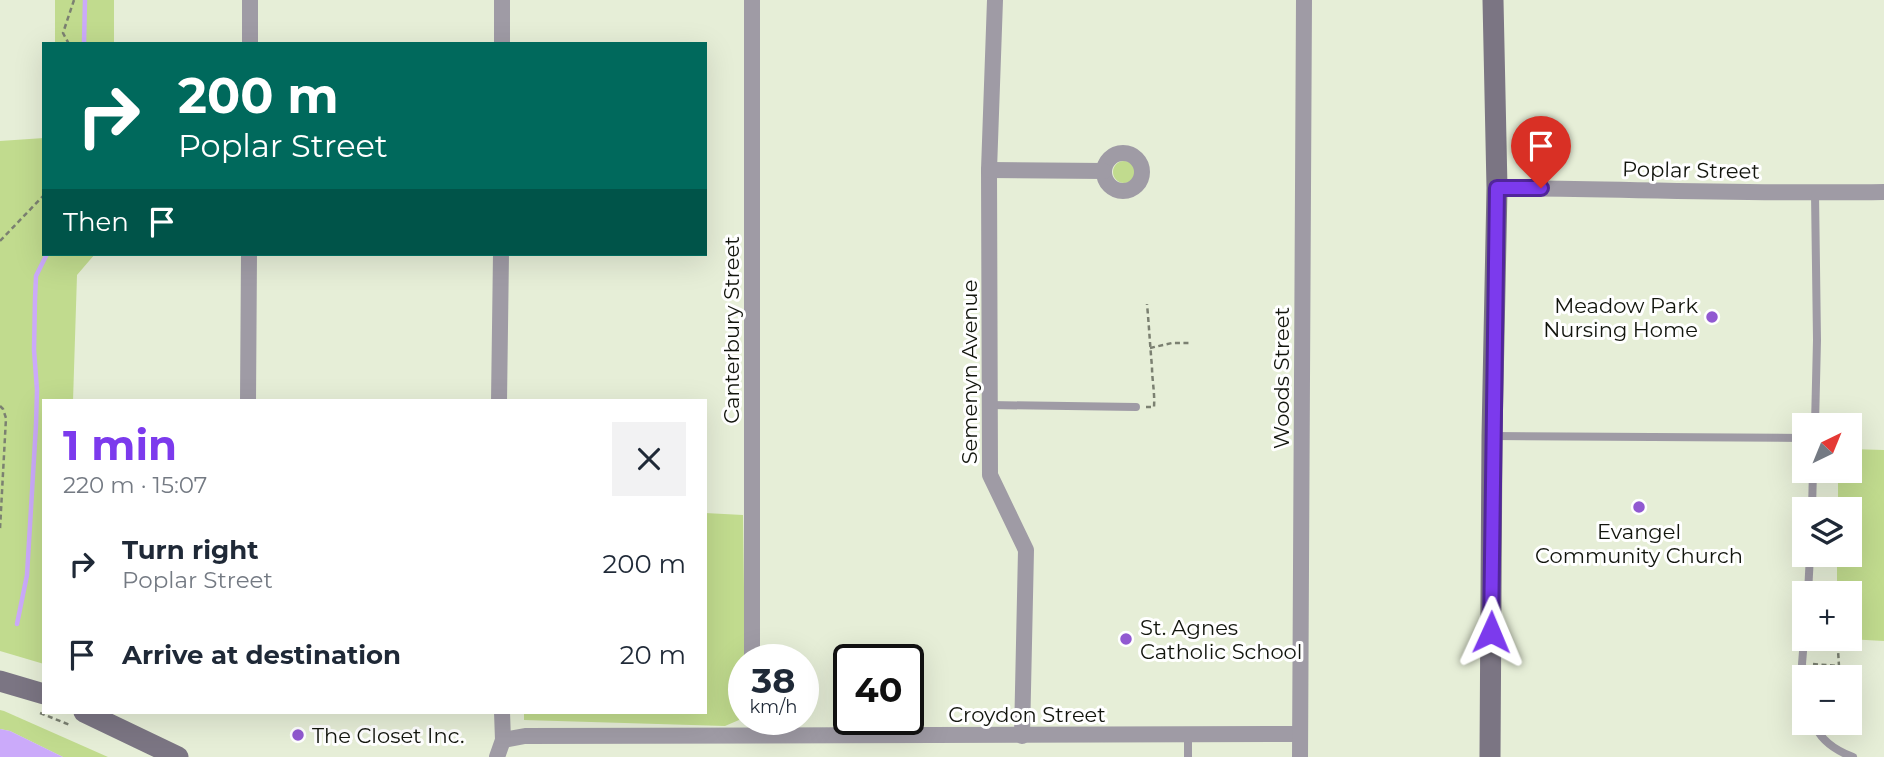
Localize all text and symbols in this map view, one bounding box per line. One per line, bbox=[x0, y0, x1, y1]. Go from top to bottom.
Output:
text: 200 m bbox=[178, 66, 339, 125]
icon: right bbox=[63, 70, 154, 161]
pin bbox=[1511, 116, 1571, 188]
text: Poplar Street bbox=[178, 126, 388, 165]
icon: arrive bbox=[1522, 127, 1560, 165]
street label: Poplar Street bbox=[1622, 156, 1760, 184]
icon: arrive bbox=[143, 203, 181, 241]
text: Then bbox=[63, 206, 129, 238]
street label: Canterbury Street bbox=[719, 236, 744, 424]
street label: Semenyn Avenue bbox=[957, 280, 982, 464]
place label: Meadow Park Nursing Home bbox=[1543, 293, 1698, 342]
street label: Woods Street bbox=[1269, 307, 1294, 449]
marker: Meadow Park Nursing Home bbox=[1704, 309, 1720, 325]
north arrow bbox=[1792, 413, 1862, 483]
map controls bbox=[1792, 413, 1862, 735]
text: 1 min bbox=[63, 419, 177, 471]
button: close bbox=[612, 422, 686, 496]
text: 220 m · 15:07 bbox=[63, 471, 207, 499]
button: layers bbox=[1792, 497, 1862, 567]
marker: Evangel Community Church bbox=[1631, 499, 1647, 515]
place label: Evangel Community Church bbox=[1535, 519, 1743, 568]
text: Turn right bbox=[122, 534, 258, 566]
icon: right bbox=[63, 545, 101, 583]
text: 200 m bbox=[602, 548, 686, 580]
text: Poplar Street bbox=[122, 566, 273, 594]
button: + bbox=[1792, 581, 1862, 651]
position arrow bbox=[1454, 595, 1528, 669]
place label: St. Agnes Catholic School bbox=[1140, 615, 1302, 664]
marker: St. Agnes Catholic School bbox=[1118, 631, 1134, 647]
icon: arrive bbox=[63, 636, 101, 674]
text: Arrive at destination bbox=[122, 639, 401, 671]
text: 20 m bbox=[620, 639, 686, 671]
speed limit sign: 40 bbox=[833, 644, 924, 735]
text: 38 bbox=[752, 659, 795, 702]
button: − bbox=[1792, 665, 1862, 735]
text: km/h bbox=[749, 696, 798, 718]
street label: Croydon Street bbox=[948, 702, 1106, 727]
place label: The Closet Inc. bbox=[312, 723, 464, 748]
marker: The Closet Inc. bbox=[290, 727, 306, 743]

